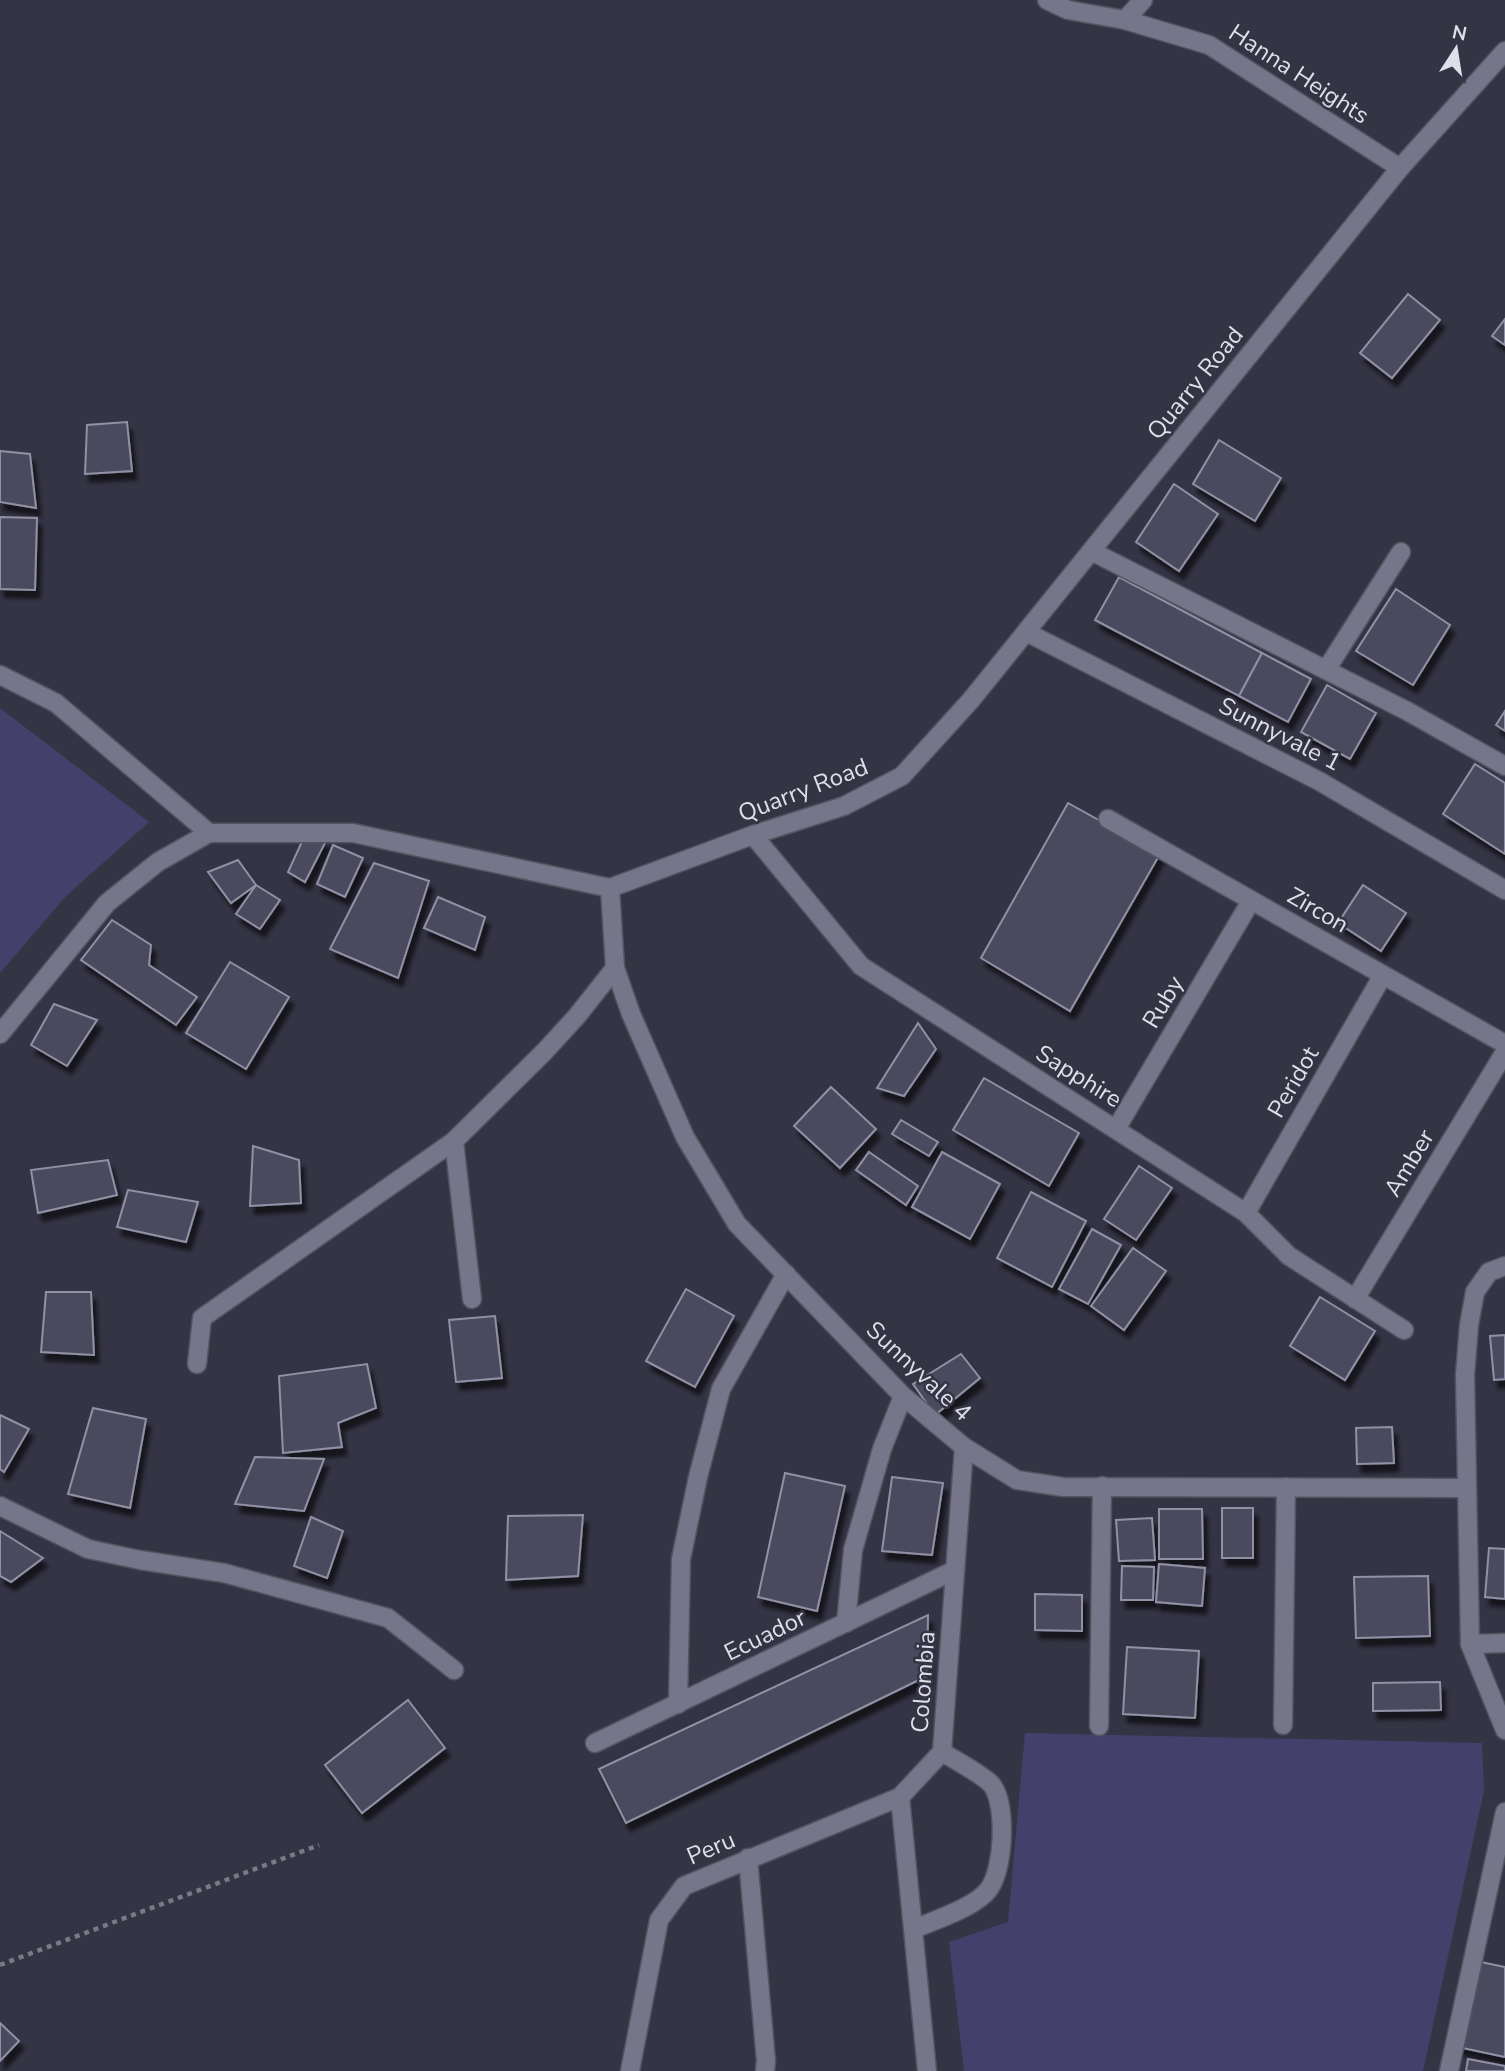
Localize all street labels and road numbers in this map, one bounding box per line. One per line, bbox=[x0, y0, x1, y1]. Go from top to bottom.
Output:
street label: Hanna Heights bbox=[1223, 17, 1375, 131]
street label: Quarry Road bbox=[1140, 320, 1250, 446]
street label: Sunnyvale 1 bbox=[1213, 689, 1347, 779]
street label: Quarry Road bbox=[733, 751, 873, 829]
street label: Zircon bbox=[1281, 880, 1355, 940]
street label: Ruby bbox=[1135, 969, 1191, 1034]
street label: Sapphire bbox=[1030, 1037, 1128, 1115]
street label: Peridot bbox=[1260, 1040, 1326, 1123]
street label: Amber bbox=[1376, 1123, 1442, 1203]
street label: Sunnyvale 4 bbox=[859, 1314, 979, 1428]
street label: Ecuador bbox=[719, 1601, 812, 1668]
street label: Colombia bbox=[903, 1630, 943, 1734]
street label: Peru bbox=[682, 1824, 740, 1872]

